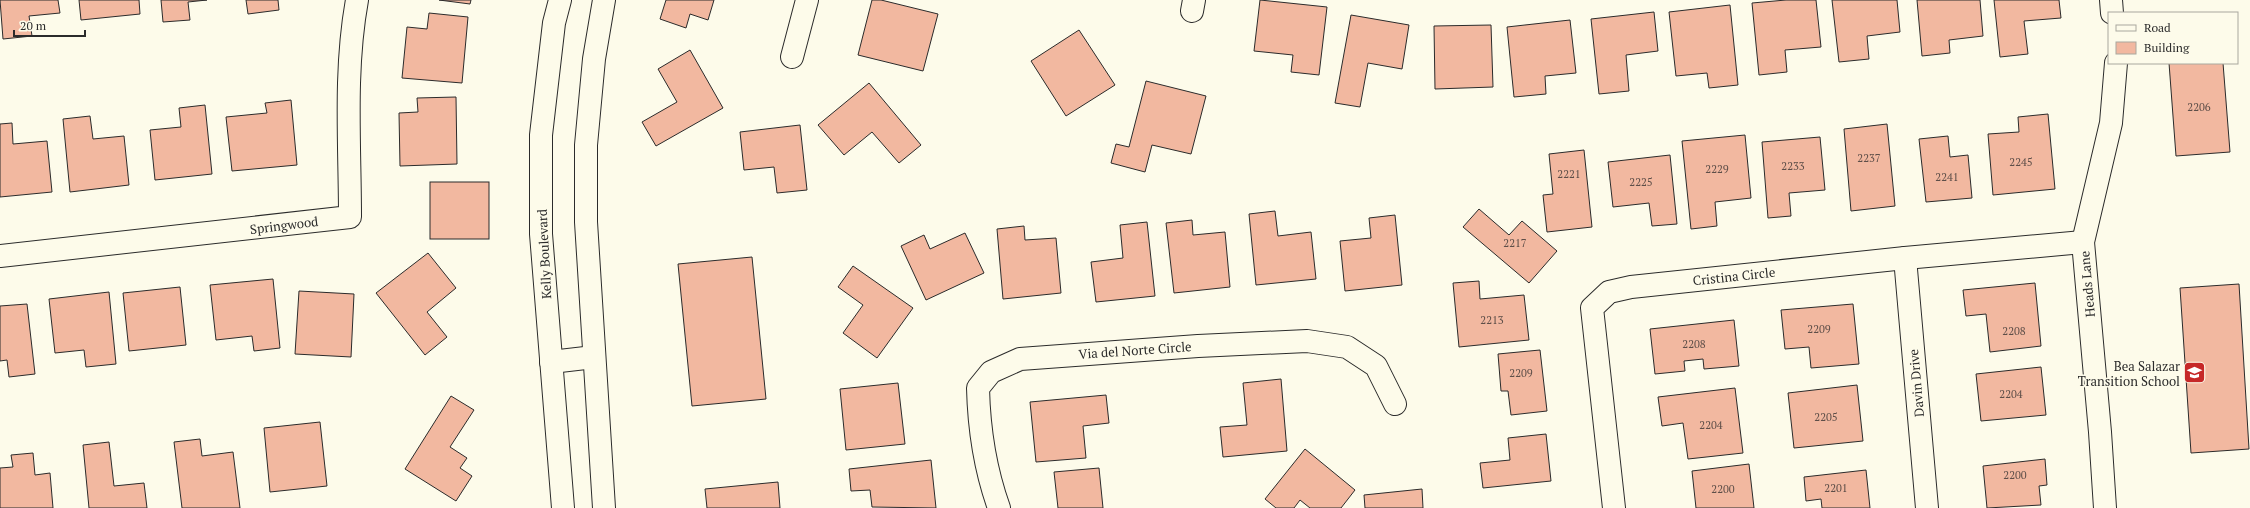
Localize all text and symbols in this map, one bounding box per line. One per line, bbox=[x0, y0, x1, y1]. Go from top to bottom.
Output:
scale bar bbox=[14, 12, 85, 38]
legend bbox=[2108, 12, 2238, 64]
text: 20 m bbox=[20, 18, 47, 33]
text: Road bbox=[2144, 20, 2171, 35]
text: Building bbox=[2144, 40, 2190, 55]
house number: 2206 bbox=[2187, 100, 2211, 114]
house number: 2237 bbox=[1857, 151, 1881, 165]
house number: 2245 bbox=[2009, 155, 2033, 169]
house number: 2233 bbox=[1781, 159, 1805, 173]
house number: 2229 bbox=[1705, 162, 1729, 176]
house number: 2221 bbox=[1557, 167, 1581, 181]
house number: 2241 bbox=[1935, 170, 1959, 184]
house number: 2225 bbox=[1629, 175, 1653, 189]
street label: Kelly Boulevard bbox=[533, 209, 555, 299]
street label: Springwood bbox=[249, 212, 319, 238]
house number: 2217 bbox=[1503, 236, 1527, 250]
street label: Heads Lane bbox=[2075, 250, 2099, 318]
street label: Cristina Circle bbox=[1692, 263, 1776, 289]
house number: 2213 bbox=[1480, 313, 1504, 327]
house number: 2209 bbox=[1807, 322, 1831, 336]
house number: 2208 bbox=[2002, 324, 2026, 338]
street label: Via del Norte Circle bbox=[1078, 337, 1192, 363]
house number: 2208 bbox=[1682, 337, 1706, 351]
street label: Davin Drive bbox=[1904, 348, 1928, 418]
place label: Bea Salazar Transition School bbox=[2078, 357, 2180, 390]
school or university icon: Bea Salazar Transition School bbox=[2182, 360, 2208, 386]
house number: 2209 bbox=[1509, 366, 1533, 380]
house number: 2204 bbox=[1999, 387, 2023, 401]
house number: 2205 bbox=[1814, 410, 1838, 424]
house number: 2204 bbox=[1699, 418, 1723, 432]
house number: 2200 bbox=[2003, 468, 2027, 482]
house number: 2201 bbox=[1824, 481, 1848, 495]
house number: 2200 bbox=[1711, 482, 1735, 496]

